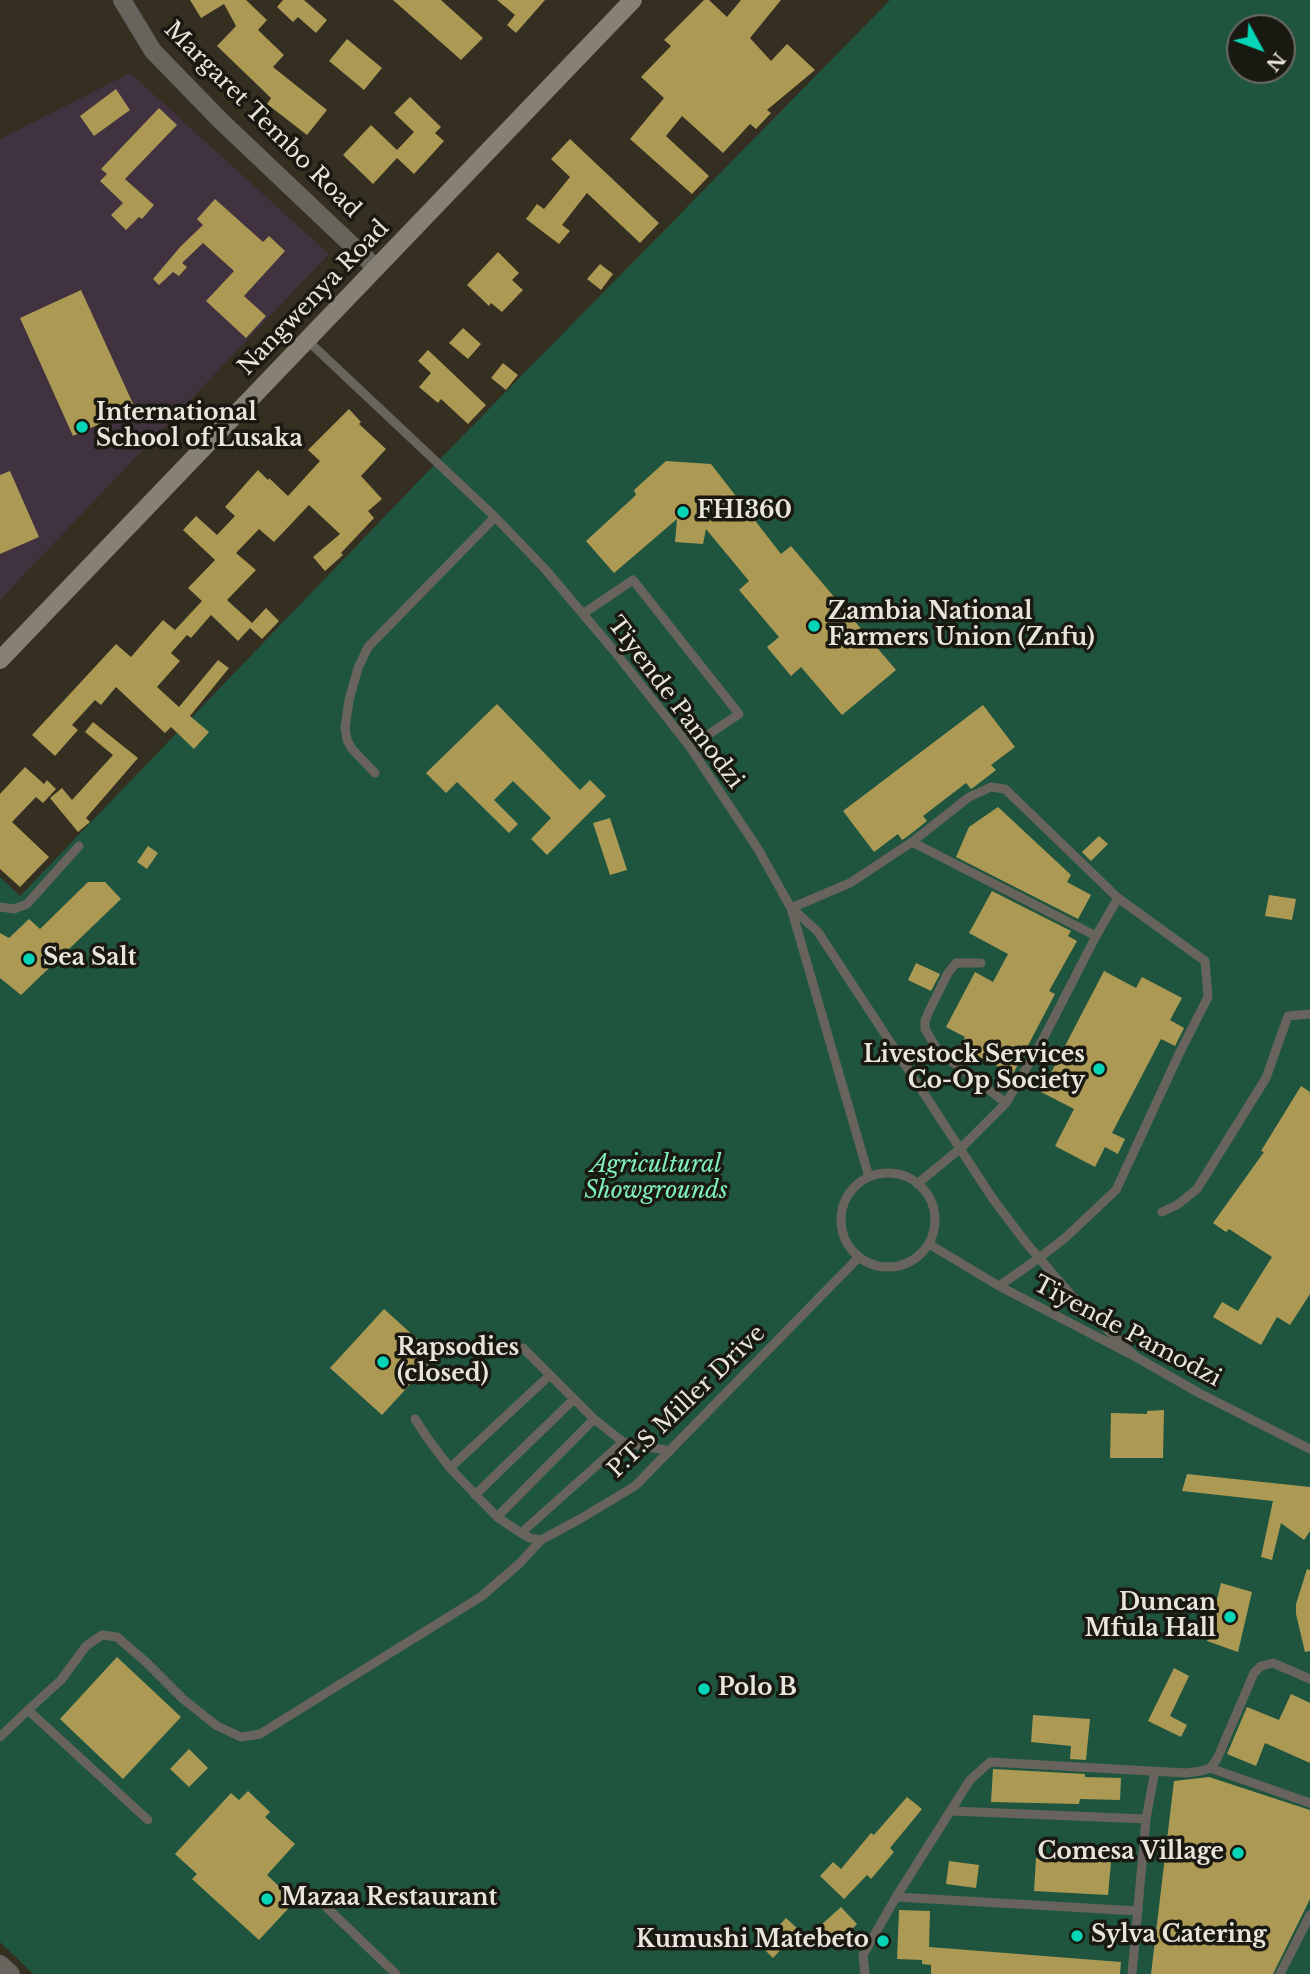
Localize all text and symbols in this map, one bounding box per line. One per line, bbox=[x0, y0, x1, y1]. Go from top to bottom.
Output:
north arrow bbox=[1226, 14, 1296, 84]
street label: Margaret Tembo Road bbox=[158, 16, 366, 224]
text: N bbox=[1261, 48, 1290, 76]
street label: Nangwenya Road bbox=[233, 215, 395, 381]
place label: International School of Lusaka bbox=[96, 400, 303, 454]
marker: International School of Lusaka bbox=[74, 419, 90, 435]
place label: FHI360 bbox=[697, 498, 792, 526]
marker: FHI360 bbox=[675, 504, 691, 520]
place label: Zambia National Farmers Union (Znfu) bbox=[828, 599, 1095, 653]
street label: Tiyende Pamodzi bbox=[601, 612, 749, 794]
marker: Zambia National Farmers Union (Znfu) bbox=[806, 618, 822, 634]
place label: Sea Salt bbox=[43, 945, 136, 973]
marker: Sea Salt bbox=[21, 951, 37, 967]
place label: Livestock Services Co-Op Society bbox=[863, 1042, 1085, 1096]
marker: Livestock Services Co-Op Society bbox=[1091, 1061, 1107, 1077]
park label: Agricultural Showgrounds bbox=[584, 1152, 728, 1206]
street label: Tiyende Pamodzi bbox=[1029, 1271, 1225, 1393]
street label: P.T.S Miller Drive bbox=[603, 1320, 771, 1484]
place label: Rapsodies (closed) bbox=[397, 1335, 519, 1389]
marker: Rapsodies (closed) bbox=[375, 1354, 391, 1370]
place label: Duncan Mfula Hall bbox=[1084, 1590, 1216, 1644]
marker: Duncan Mfula Hall bbox=[1222, 1609, 1238, 1625]
place label: Polo B bbox=[718, 1675, 797, 1703]
marker: Polo B bbox=[696, 1681, 712, 1697]
place label: Comesa Village bbox=[1038, 1839, 1224, 1867]
marker: Comesa Village bbox=[1230, 1845, 1246, 1861]
place label: Mazaa Restaurant bbox=[281, 1885, 497, 1913]
marker: Mazaa Restaurant bbox=[259, 1891, 275, 1907]
place label: Sylva Catering bbox=[1091, 1922, 1267, 1950]
place label: Kumushi Matebeto bbox=[636, 1927, 869, 1955]
marker: Sylva Catering bbox=[1069, 1928, 1085, 1944]
marker: Kumushi Matebeto bbox=[875, 1933, 891, 1949]

